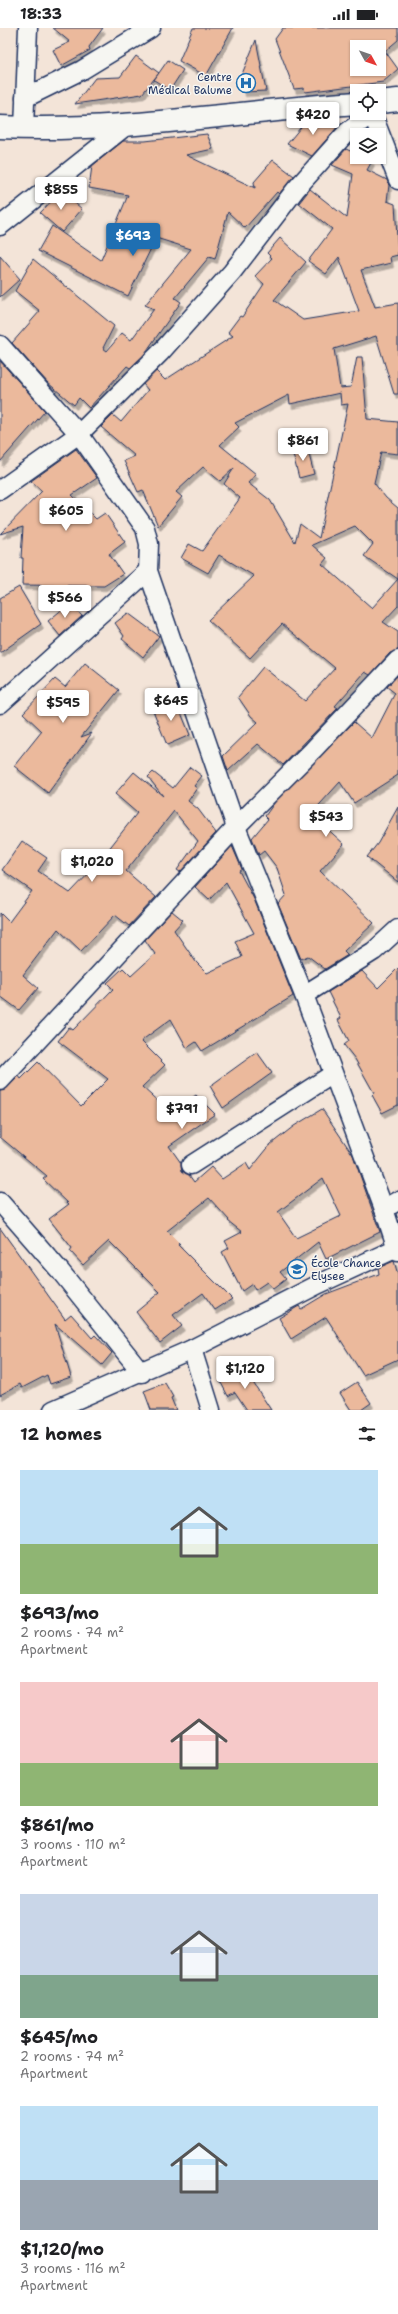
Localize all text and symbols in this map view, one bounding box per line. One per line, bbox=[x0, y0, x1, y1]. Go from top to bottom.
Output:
text: 18:33 bbox=[20, 4, 62, 24]
north arrow bbox=[350, 40, 386, 76]
map controls bbox=[350, 40, 386, 164]
place label: Centre Médical Balume bbox=[148, 70, 232, 98]
hospital icon: Centre Médical Balume bbox=[235, 72, 257, 94]
button: locate bbox=[350, 84, 386, 120]
pin: $420 bbox=[289, 102, 337, 136]
text: $420 bbox=[295, 106, 331, 123]
button: layers bbox=[350, 128, 386, 164]
pin: $855 bbox=[37, 177, 85, 211]
text: $855 bbox=[44, 181, 78, 198]
pin: $693 bbox=[109, 223, 157, 257]
text: $693 bbox=[115, 227, 151, 244]
pin: $861 bbox=[279, 428, 327, 462]
text: $861 bbox=[287, 432, 319, 449]
pin: $605 bbox=[42, 498, 90, 532]
text: $605 bbox=[48, 502, 84, 519]
pin: $566 bbox=[41, 585, 89, 619]
text: $566 bbox=[47, 589, 83, 606]
pin: $645 bbox=[147, 688, 195, 722]
pin: $595 bbox=[39, 690, 87, 724]
text: $645 bbox=[154, 692, 188, 709]
text: $595 bbox=[46, 694, 80, 711]
pin: $543 bbox=[302, 804, 350, 838]
text: $543 bbox=[309, 808, 343, 825]
pin: $1,020 bbox=[59, 849, 125, 883]
text: $1,020 bbox=[70, 853, 114, 870]
pin: $791 bbox=[158, 1096, 206, 1130]
text: $791 bbox=[166, 1100, 198, 1117]
place label: École Chance Elysee bbox=[311, 1255, 381, 1284]
school or university icon: École Chance Elysee bbox=[286, 1258, 308, 1280]
pin: $1,120 bbox=[212, 1356, 278, 1390]
text: $1,120 bbox=[225, 1360, 265, 1377]
text: 12 homes bbox=[20, 1423, 102, 1445]
icon: filters bbox=[356, 1423, 378, 1445]
icon: home bbox=[163, 1496, 235, 1568]
text: $693/mo bbox=[20, 1602, 99, 1624]
text: 2 rooms · 74 m² bbox=[20, 1624, 124, 1641]
text: Apartment bbox=[20, 1641, 88, 1658]
icon: home bbox=[163, 1708, 235, 1780]
text: $861/mo bbox=[20, 1814, 94, 1836]
text: 3 rooms · 110 m² bbox=[20, 1836, 126, 1853]
text: Apartment bbox=[20, 1853, 88, 1870]
icon: home bbox=[163, 1920, 235, 1992]
text: $645/mo bbox=[20, 2026, 98, 2048]
text: 2 rooms · 74 m² bbox=[20, 2048, 124, 2065]
text: Apartment bbox=[20, 2065, 88, 2082]
icon: home bbox=[163, 2132, 235, 2204]
text: $1,120/mo bbox=[20, 2238, 104, 2260]
text: 3 rooms · 116 m² bbox=[20, 2260, 126, 2277]
text: Apartment bbox=[20, 2277, 88, 2294]

